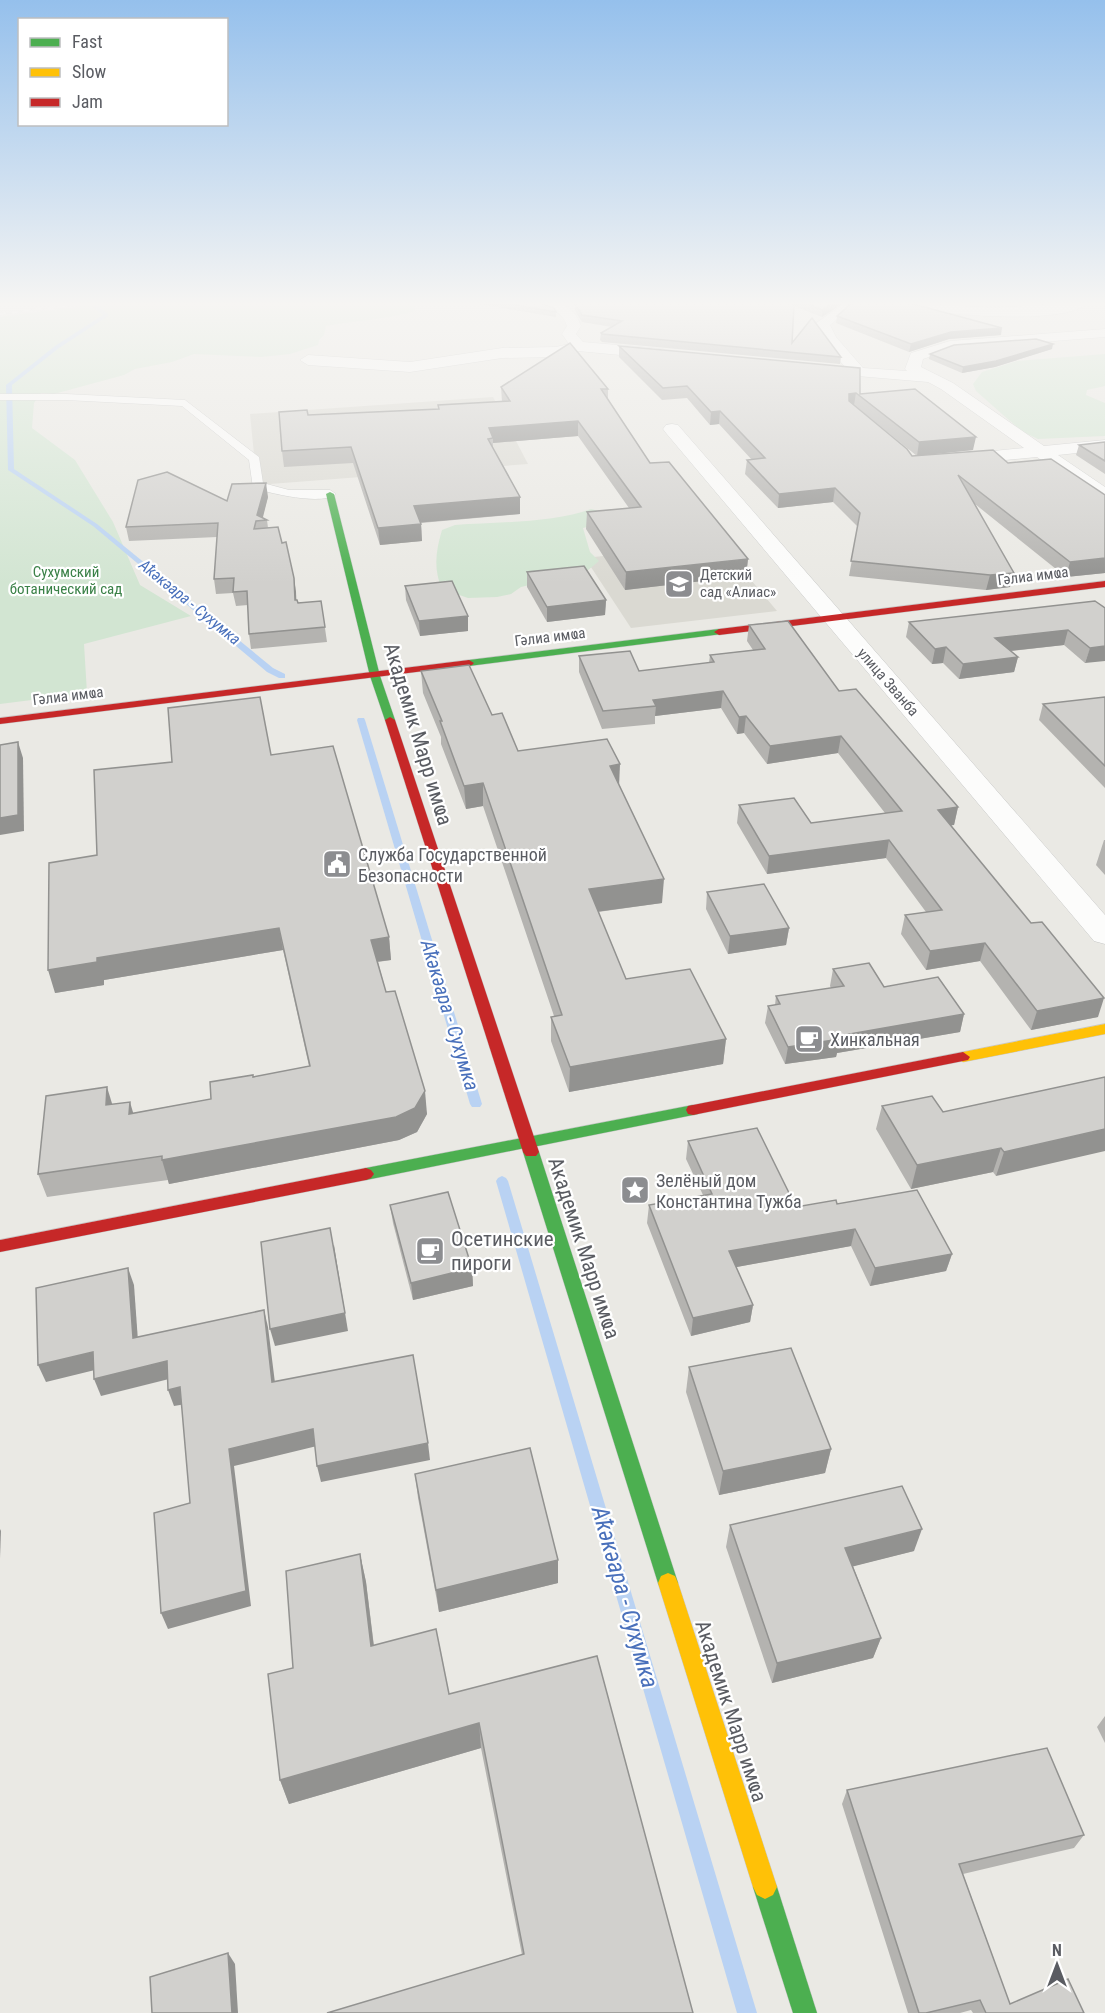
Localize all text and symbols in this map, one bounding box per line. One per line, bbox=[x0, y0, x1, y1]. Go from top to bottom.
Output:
legend bbox=[18, 18, 228, 126]
text: Fast bbox=[72, 31, 103, 52]
text: Slow bbox=[72, 61, 107, 82]
text: Jam bbox=[72, 91, 103, 112]
water label: Аҟәкәара - Сухумка bbox=[135, 555, 245, 649]
park label: Сухумский ботанический сад bbox=[10, 563, 122, 598]
street label: Гәлиа имҩа bbox=[997, 563, 1069, 589]
place label: Детский сад «Алиас» bbox=[700, 566, 776, 601]
school or university icon: Детский сад «Алиас» bbox=[663, 568, 695, 600]
street label: Гәлиа имҩа bbox=[514, 624, 586, 650]
street label: Академик Марр имҩа bbox=[379, 640, 457, 828]
street label: улица Званба bbox=[854, 644, 922, 720]
street label: Гәлиа имҩа bbox=[32, 683, 104, 709]
place label: Служба Государственной Безопасности bbox=[358, 844, 547, 886]
public building icon: Служба Государственной Безопасности bbox=[321, 848, 353, 880]
water label: Аҟәкәара - Сухумка bbox=[415, 936, 484, 1093]
cafe icon: Хинкальная bbox=[793, 1023, 825, 1055]
place label: Хинкальная bbox=[830, 1029, 920, 1050]
street label: Академик Марр имҩа bbox=[543, 1154, 625, 1342]
place label: Зелёный дом Константина Тужба bbox=[656, 1170, 802, 1212]
place icon: Зелёный дом Константина Тужба bbox=[619, 1174, 651, 1206]
place label: Осетинские пироги bbox=[451, 1227, 554, 1275]
cafe icon: Осетинские пироги bbox=[414, 1235, 446, 1267]
water label: Аҟәкәара - Сухумка bbox=[585, 1502, 664, 1691]
street label: Академик Марр имҩа bbox=[690, 1617, 772, 1805]
north arrow bbox=[1027, 1935, 1087, 1995]
text: N bbox=[1052, 1941, 1062, 1960]

